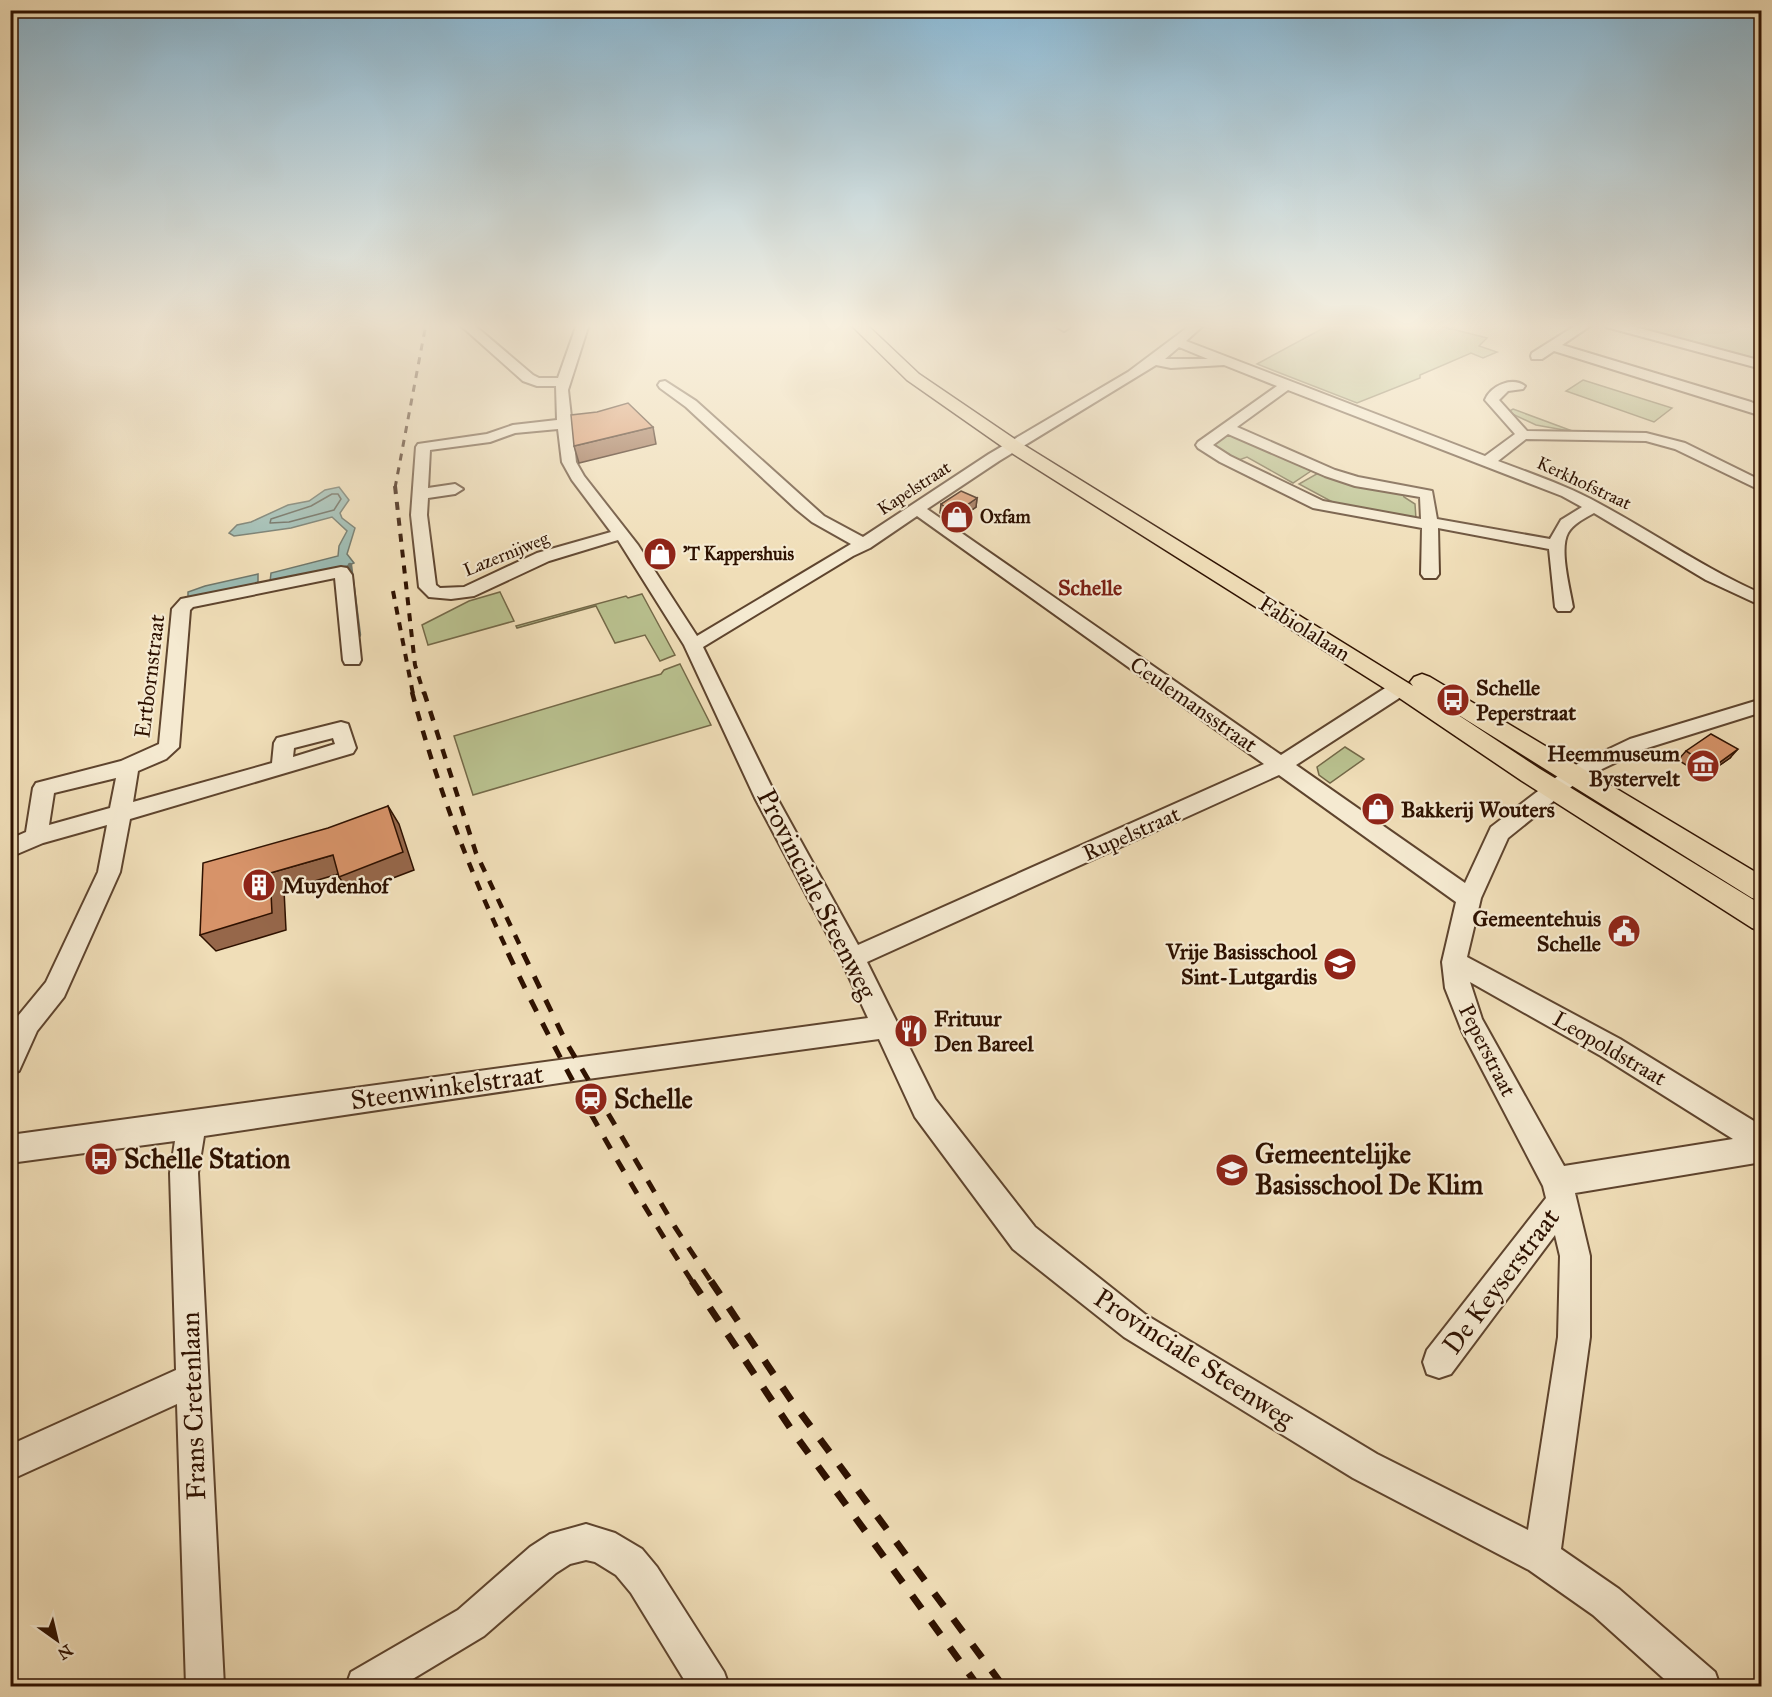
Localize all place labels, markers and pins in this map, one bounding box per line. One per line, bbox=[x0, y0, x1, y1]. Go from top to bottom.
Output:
shop icon: Oxfam bbox=[939, 499, 975, 535]
place label: Oxfam bbox=[980, 506, 1031, 528]
shop icon: 'T Kappershuis bbox=[642, 536, 678, 572]
place label: 'T Kappershuis bbox=[683, 543, 794, 566]
place label: Schelle Peperstraat bbox=[1476, 674, 1576, 726]
bus stop icon: Schelle Peperstraat bbox=[1435, 682, 1471, 718]
place label: Heemmuseum Bystervelt bbox=[1547, 740, 1681, 792]
museum icon: Heemmuseum Bystervelt bbox=[1685, 748, 1721, 784]
shop icon: Bakkerij Wouters bbox=[1360, 791, 1396, 827]
place label: Bakkerij Wouters bbox=[1401, 796, 1555, 823]
building icon: Muydenhof bbox=[241, 867, 277, 903]
place label: Muydenhof bbox=[282, 872, 393, 899]
place label: Gemeentehuis Schelle bbox=[1472, 905, 1601, 957]
public building icon: Gemeentehuis Schelle bbox=[1606, 913, 1642, 949]
place label: Vrije Basisschool Sint-Lutgardis bbox=[1165, 938, 1318, 990]
school or university icon: Vrije Basisschool Sint-Lutgardis bbox=[1322, 946, 1358, 982]
place label: Frituur Den Bareel bbox=[934, 1005, 1034, 1057]
restaurant icon: Frituur Den Bareel bbox=[893, 1013, 929, 1049]
station icon: Schelle bbox=[573, 1081, 609, 1117]
place label: Schelle bbox=[614, 1082, 693, 1115]
place label: Gemeentelijke Basisschool De Klim bbox=[1255, 1137, 1483, 1201]
bus stop icon: Schelle Station bbox=[83, 1141, 119, 1177]
place label: Schelle Station bbox=[124, 1142, 291, 1175]
school or university icon: Gemeentelijke Basisschool De Klim bbox=[1214, 1152, 1250, 1188]

